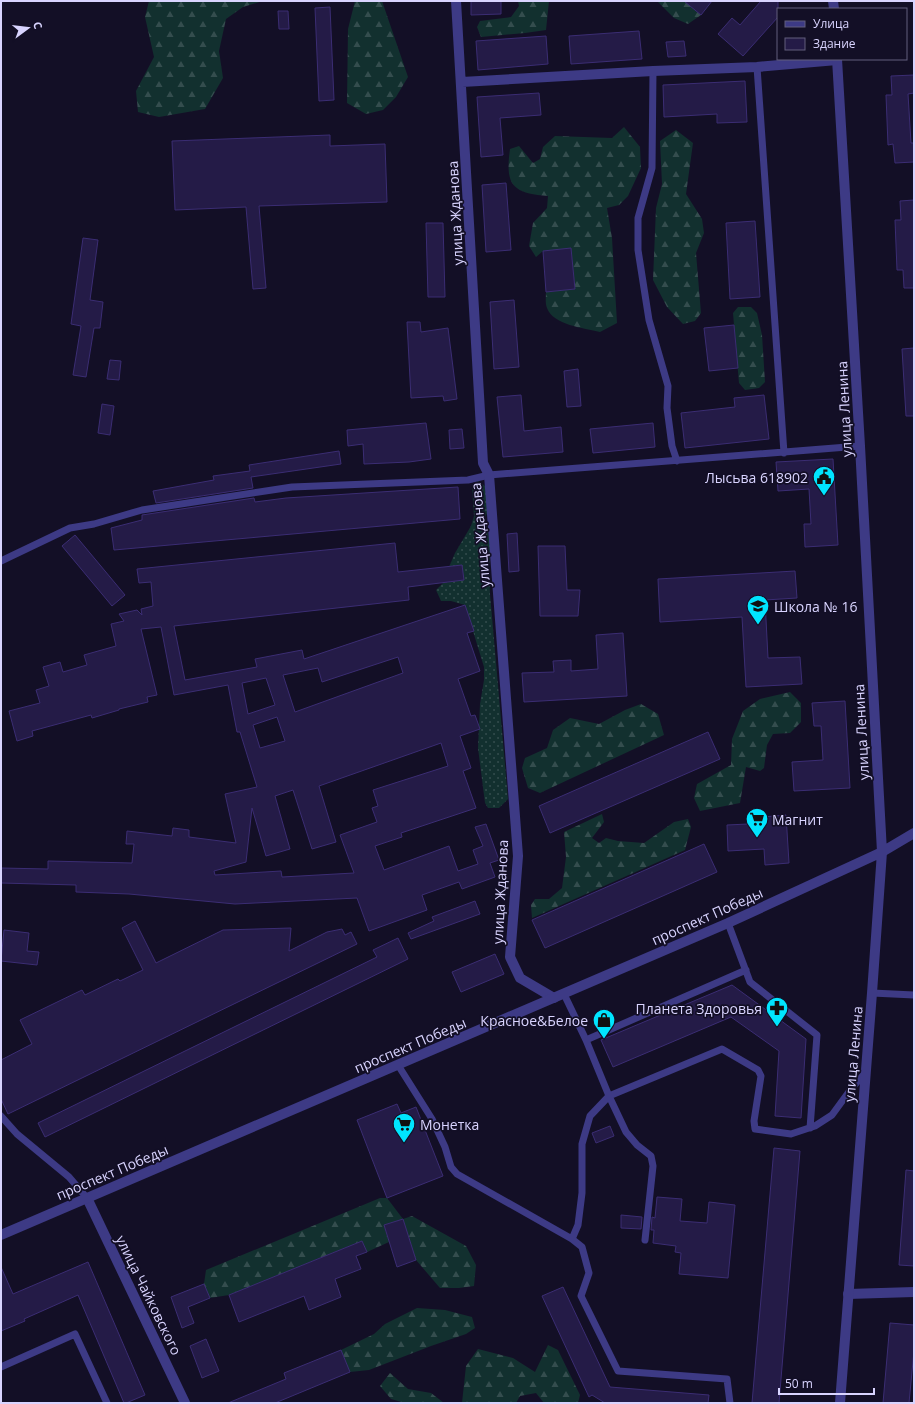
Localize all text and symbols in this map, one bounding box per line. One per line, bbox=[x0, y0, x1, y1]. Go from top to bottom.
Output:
north arrow bbox=[8, 8, 48, 48]
legend bbox=[777, 8, 907, 60]
text: Улица bbox=[813, 15, 849, 32]
text: С bbox=[30, 20, 46, 31]
text: Здание bbox=[813, 35, 856, 52]
street label: улица Жданова bbox=[443, 160, 467, 266]
street label: улица Ленина bbox=[832, 360, 856, 458]
public building icon: Лысьва 618902 bbox=[811, 464, 837, 497]
place label: Лысьва 618902 bbox=[705, 468, 808, 487]
street label: улица Жданова bbox=[466, 482, 494, 588]
school or university icon: Школа № 16 bbox=[745, 593, 771, 626]
place label: Школа № 16 bbox=[774, 597, 857, 616]
street label: улица Ленина bbox=[849, 683, 873, 781]
supermarket icon: Магнит bbox=[744, 806, 770, 839]
place label: Магнит bbox=[772, 810, 823, 829]
street label: улица Жданова bbox=[488, 839, 512, 945]
street label: проспект Победы bbox=[648, 883, 766, 949]
pharmacy icon: Планета Здоровья bbox=[764, 995, 790, 1028]
place label: Планета Здоровья bbox=[636, 999, 762, 1018]
street label: улица Ленина bbox=[839, 1005, 867, 1103]
shop icon: Красное&Белое bbox=[591, 1007, 617, 1040]
place label: Красное&Белое bbox=[480, 1011, 588, 1030]
street label: проспект Победы bbox=[351, 1013, 469, 1077]
supermarket icon: Монетка bbox=[391, 1111, 417, 1144]
place label: Монетка bbox=[420, 1115, 479, 1134]
street label: проспект Победы bbox=[53, 1140, 171, 1204]
street label: улица Чайковского bbox=[112, 1232, 186, 1358]
scale bar bbox=[779, 1370, 874, 1396]
text: 50 m bbox=[785, 1375, 813, 1392]

